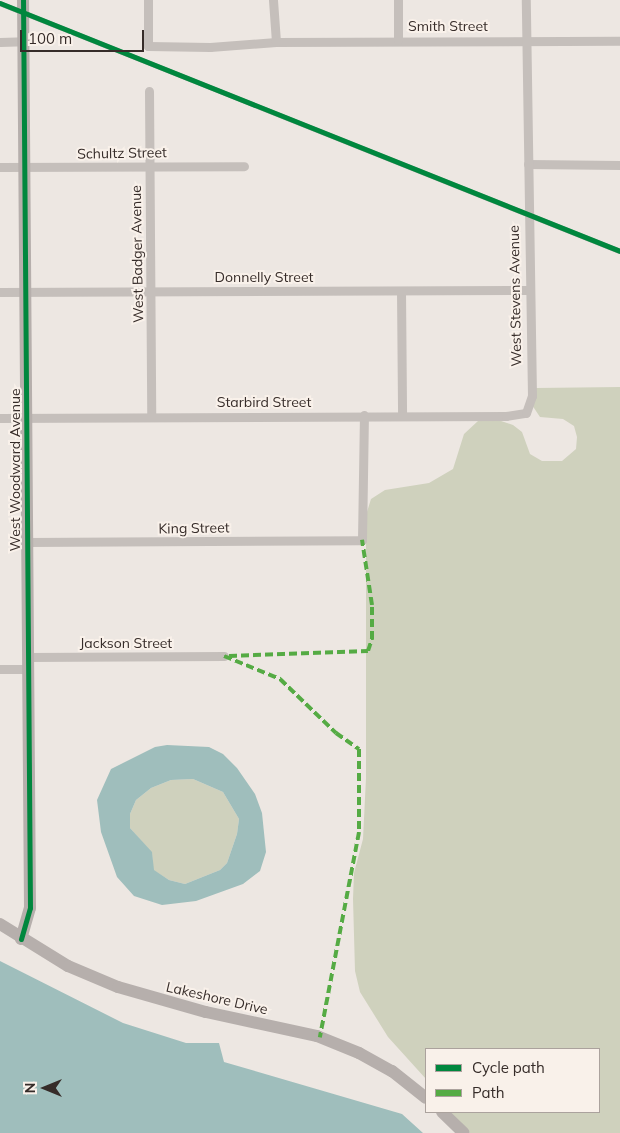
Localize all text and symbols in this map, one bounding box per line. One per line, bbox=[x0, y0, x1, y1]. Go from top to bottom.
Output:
street label: Smith Street bbox=[408, 18, 488, 34]
scale bar bbox=[22, 20, 146, 52]
text: 100 m bbox=[28, 29, 72, 48]
street label: Schultz Street bbox=[77, 144, 167, 162]
street label: West Badger Avenue bbox=[127, 185, 147, 323]
street label: West Stevens Avenue bbox=[505, 225, 525, 367]
street label: Donnelly Street bbox=[215, 269, 313, 285]
street label: West Woodward Avenue bbox=[7, 388, 23, 552]
street label: Starbird Street bbox=[217, 394, 311, 410]
street label: King Street bbox=[158, 519, 230, 537]
street label: Jackson Street bbox=[80, 635, 172, 651]
street label: Lakeshore Drive bbox=[164, 978, 270, 1018]
legend bbox=[425, 1048, 600, 1113]
text: Cycle path bbox=[472, 1058, 545, 1077]
north arrow bbox=[20, 1063, 70, 1113]
text: N bbox=[21, 1083, 39, 1093]
text: Path bbox=[472, 1083, 504, 1102]

